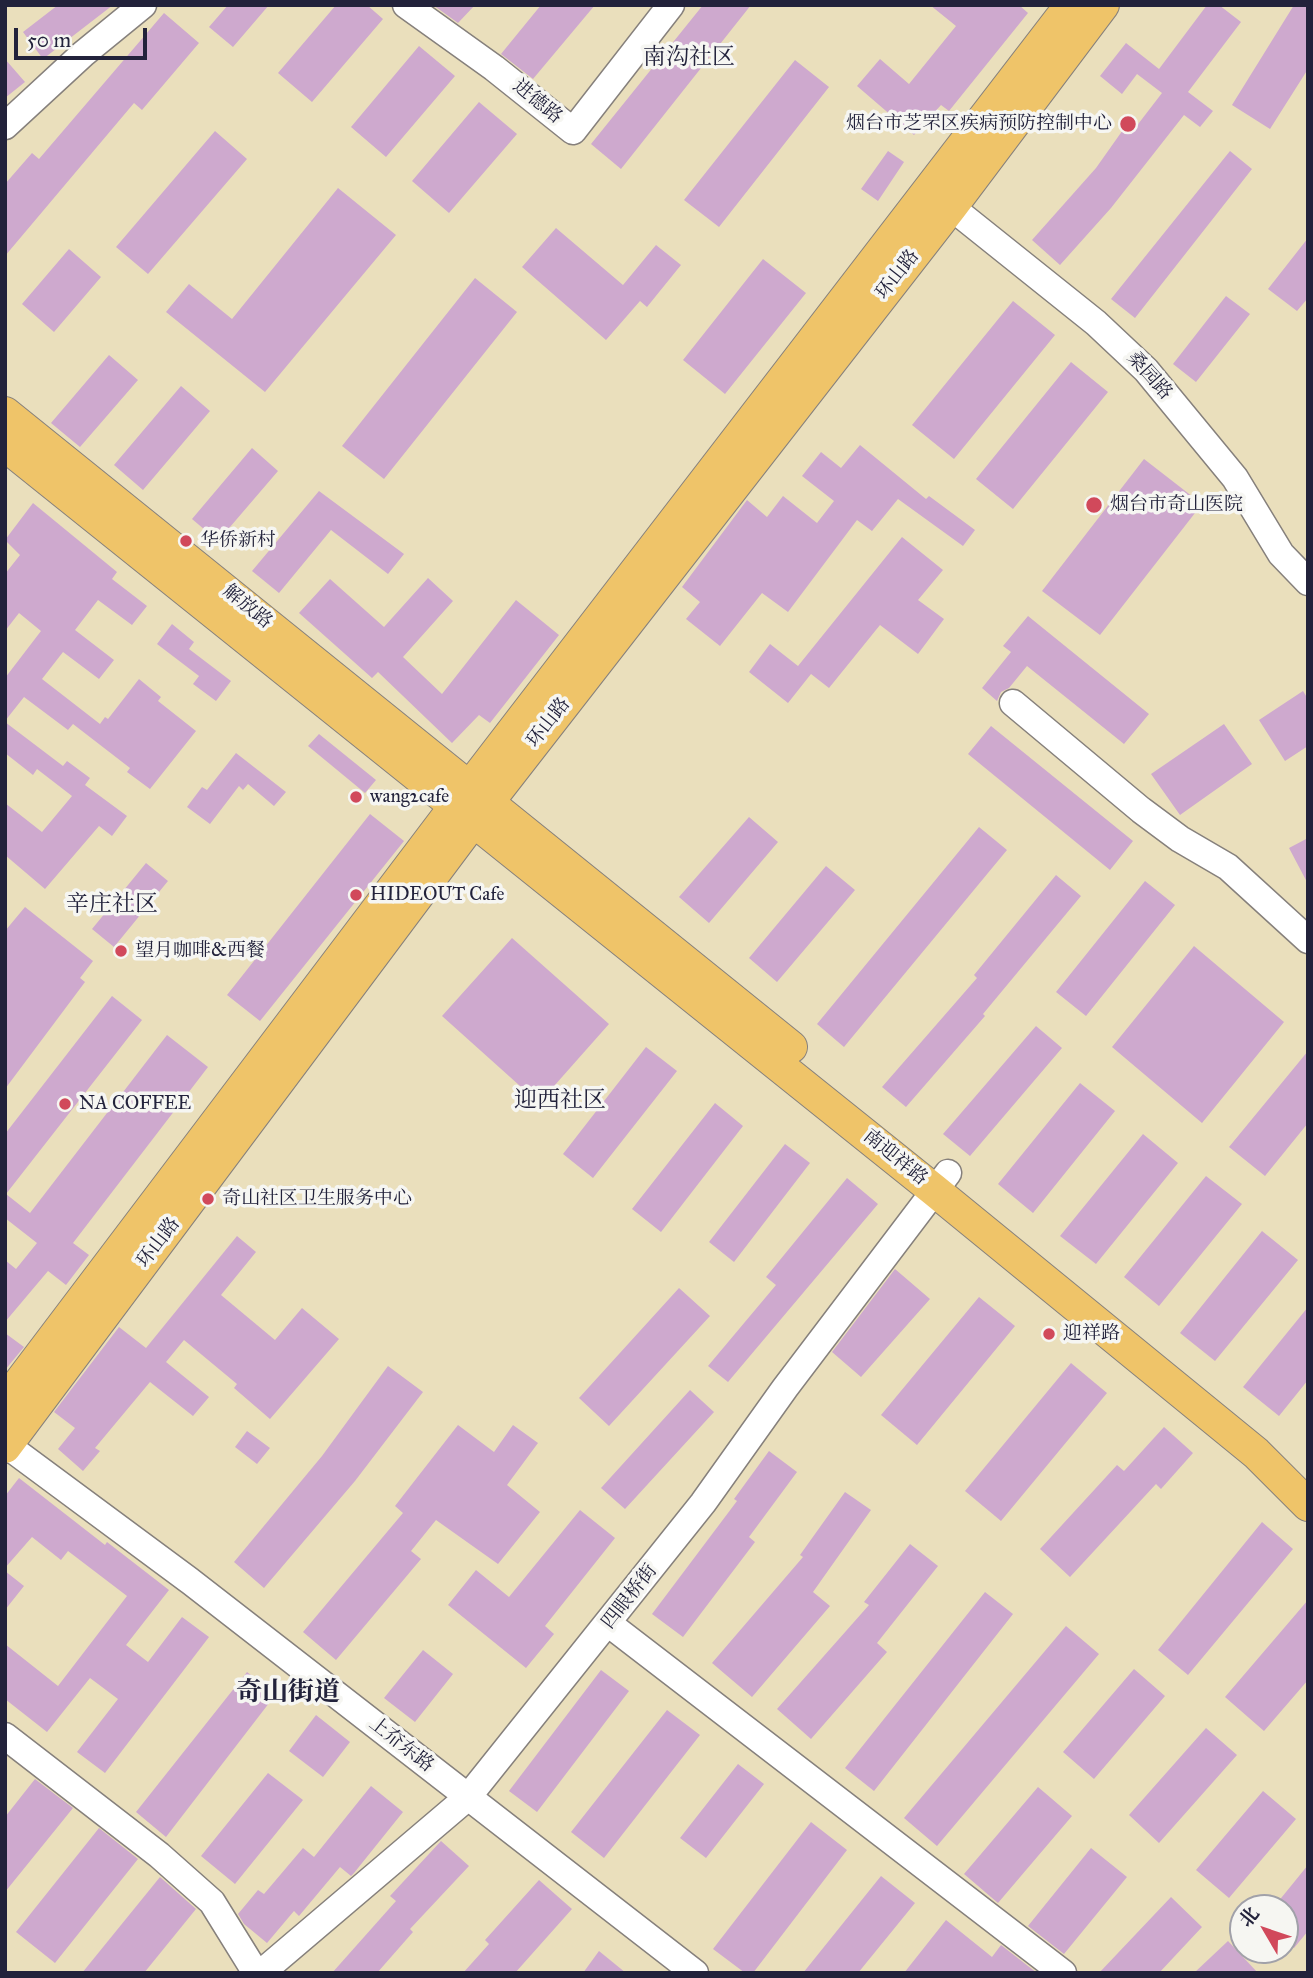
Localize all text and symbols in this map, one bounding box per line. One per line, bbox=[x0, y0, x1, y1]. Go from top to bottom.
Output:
scale bar bbox=[18, 14, 150, 58]
text: 50 m bbox=[27, 27, 71, 53]
district label: 南沟社区 bbox=[643, 44, 735, 72]
street label: 进德路 bbox=[508, 75, 566, 129]
place label: 烟台市芝罘区疾病预防控制中心 bbox=[846, 113, 1112, 135]
marker: 烟台市芝罘区疾病预防控制中心 bbox=[1118, 114, 1138, 134]
street label: 环山路 bbox=[871, 246, 925, 304]
street label: 桑园路 bbox=[1121, 347, 1177, 405]
place label: 烟台市奇山医院 bbox=[1110, 494, 1243, 516]
marker: 烟台市奇山医院 bbox=[1084, 495, 1104, 515]
place label: 华侨新村 bbox=[200, 530, 276, 552]
marker: 华侨新村 bbox=[178, 533, 194, 549]
street label: 解放路 bbox=[218, 580, 276, 634]
street label: 环山路 bbox=[522, 694, 576, 752]
place label: wang2cafe bbox=[370, 786, 449, 808]
marker: wang2cafe bbox=[348, 789, 364, 805]
place label: HIDEOUT Cafe bbox=[370, 884, 504, 906]
marker: HIDEOUT Cafe bbox=[348, 887, 364, 903]
district label: 辛庄社区 bbox=[66, 891, 158, 919]
place label: 望月咖啡&西餐 bbox=[135, 940, 265, 962]
marker: 望月咖啡&西餐 bbox=[113, 943, 129, 959]
district label: 迎西社区 bbox=[514, 1087, 606, 1115]
place label: NA COFFEE bbox=[79, 1093, 191, 1115]
marker: NA COFFEE bbox=[57, 1096, 73, 1112]
street label: 南迎祥路 bbox=[858, 1125, 932, 1191]
place label: 奇山社区卫生服务中心 bbox=[222, 1188, 412, 1210]
marker: 奇山社区卫生服务中心 bbox=[200, 1191, 216, 1207]
street label: 环山路 bbox=[133, 1213, 185, 1273]
place label: 迎祥路 bbox=[1063, 1323, 1120, 1345]
marker: 迎祥路 bbox=[1041, 1326, 1057, 1342]
street label: 四眼桥街 bbox=[598, 1560, 662, 1634]
district label: 奇山街道 bbox=[236, 1678, 340, 1710]
street label: 上夼东路 bbox=[364, 1713, 438, 1777]
north arrow bbox=[1229, 1894, 1299, 1964]
text: 北 bbox=[1234, 1902, 1264, 1931]

